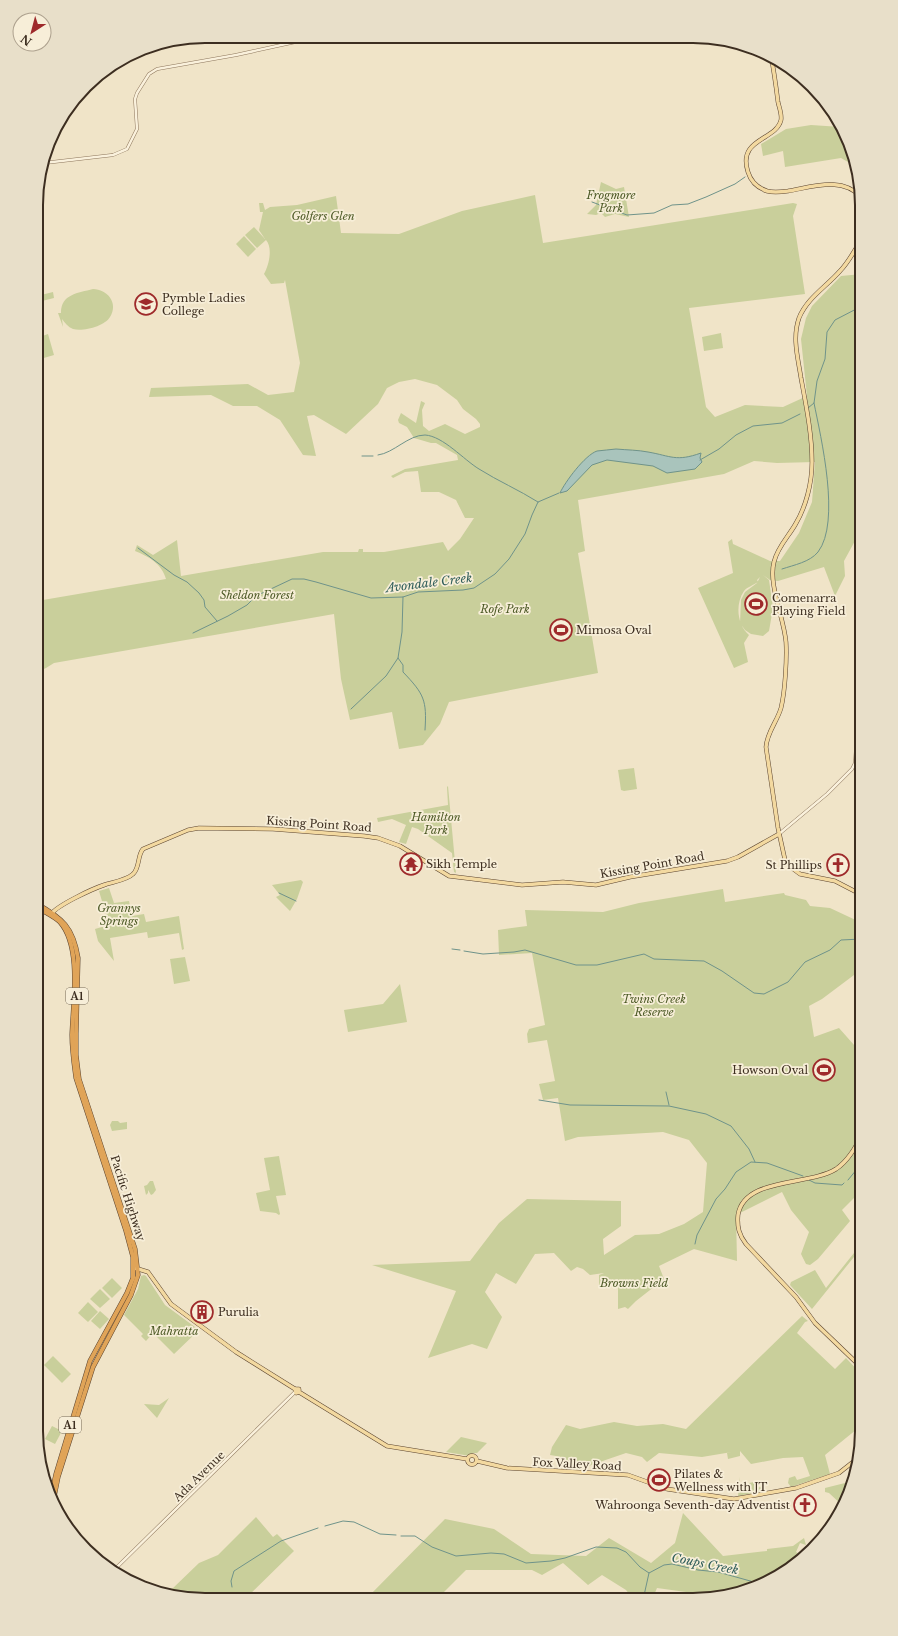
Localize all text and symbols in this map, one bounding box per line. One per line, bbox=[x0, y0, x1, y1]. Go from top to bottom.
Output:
north arrow bbox=[12, 12, 52, 52]
text: N bbox=[17, 31, 34, 49]
park label: Frogmore Park bbox=[585, 188, 636, 215]
park label: Golfers Glen bbox=[291, 209, 355, 223]
school or university icon: Pymble Ladies College bbox=[133, 291, 159, 317]
place label: Pymble Ladies College bbox=[162, 291, 245, 318]
water label: Avondale Creek bbox=[383, 570, 473, 595]
park label: Sheldon Forest bbox=[220, 588, 294, 602]
sports icon: Comenarra Playing Field bbox=[743, 591, 769, 617]
place label: Comenarra Playing Field bbox=[772, 591, 846, 618]
park label: Rofe Park bbox=[479, 602, 530, 616]
sports icon: Mimosa Oval bbox=[548, 617, 574, 643]
place label: Mimosa Oval bbox=[576, 623, 652, 637]
park label: Hamilton Park bbox=[410, 810, 461, 837]
street label: Kissing Point Road bbox=[266, 813, 373, 835]
street label: Kissing Point Road bbox=[599, 849, 706, 881]
temple icon: Sikh Temple bbox=[398, 851, 424, 877]
church icon: St Phillips bbox=[825, 852, 851, 878]
place label: Sikh Temple bbox=[426, 857, 497, 871]
place label: St Phillips bbox=[765, 858, 822, 872]
park label: Grannys Springs bbox=[97, 901, 141, 928]
road number: A1 bbox=[66, 988, 88, 1004]
park label: Twins Creek Reserve bbox=[622, 992, 686, 1019]
sports icon: Howson Oval bbox=[811, 1057, 837, 1083]
place label: Howson Oval bbox=[732, 1063, 808, 1077]
street label: Pacific Highway bbox=[108, 1153, 148, 1243]
park label: Browns Field bbox=[599, 1276, 668, 1290]
building icon: Purulia bbox=[189, 1299, 215, 1325]
place label: Purulia bbox=[218, 1305, 260, 1319]
park label: Mahratta bbox=[149, 1324, 198, 1338]
road number: A1 bbox=[59, 1417, 81, 1433]
street label: Ada Avenue bbox=[170, 1448, 228, 1505]
street label: Fox Valley Road bbox=[532, 1455, 622, 1473]
sports icon: Pilates & Wellness with JT bbox=[646, 1467, 672, 1493]
place label: Pilates & Wellness with JT bbox=[673, 1467, 768, 1494]
church icon: Wahroonga Seventh-day Adventist bbox=[792, 1492, 818, 1518]
place label: Wahroonga Seventh-day Adventist bbox=[594, 1498, 791, 1512]
water label: Coups Creek bbox=[670, 1550, 740, 1577]

